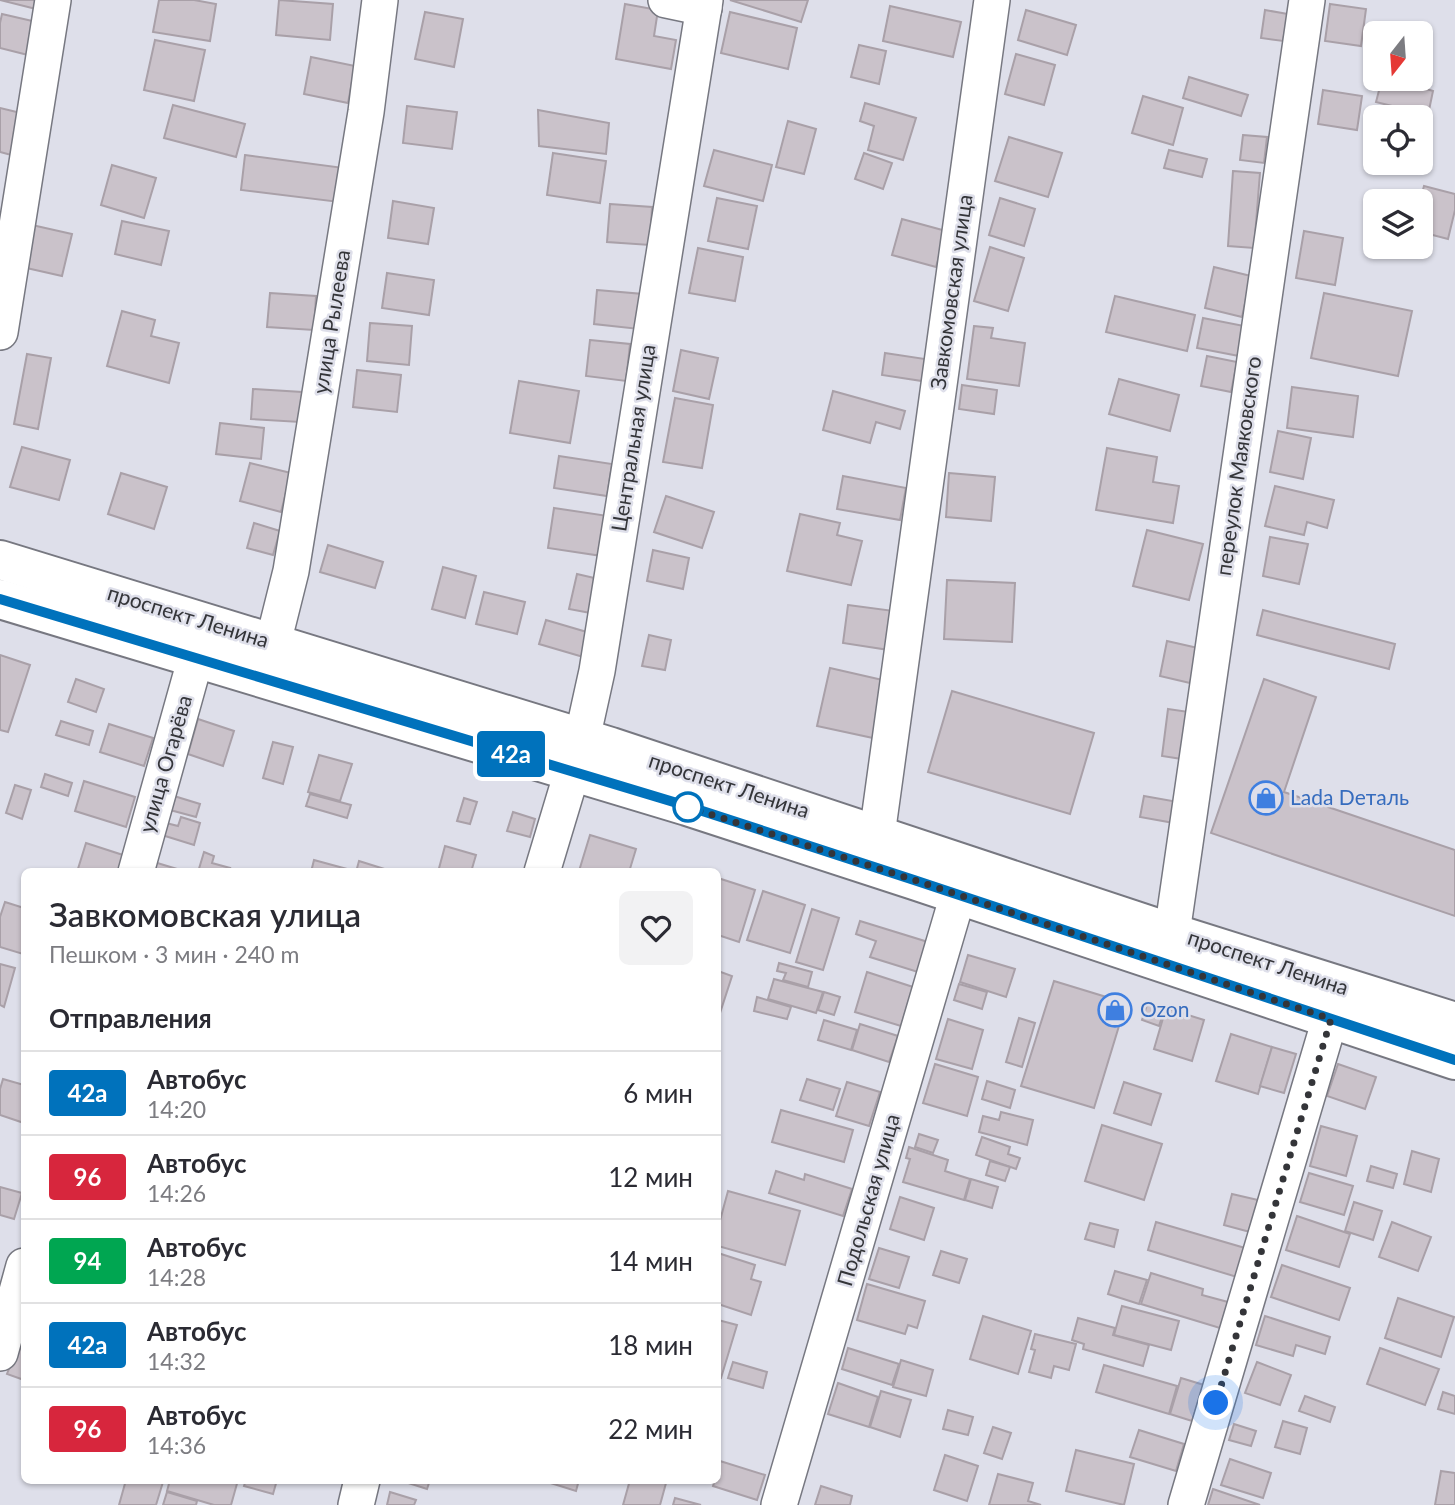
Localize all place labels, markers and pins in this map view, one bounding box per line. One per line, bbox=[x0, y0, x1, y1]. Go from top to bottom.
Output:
shop icon: Lada Dеталь bbox=[1247, 779, 1285, 817]
place label: Lada Dеталь bbox=[1290, 784, 1409, 809]
unlabelled marker bbox=[673, 792, 703, 822]
shop icon: Ozon bbox=[1096, 991, 1134, 1029]
place label: Ozon bbox=[1140, 996, 1190, 1021]

